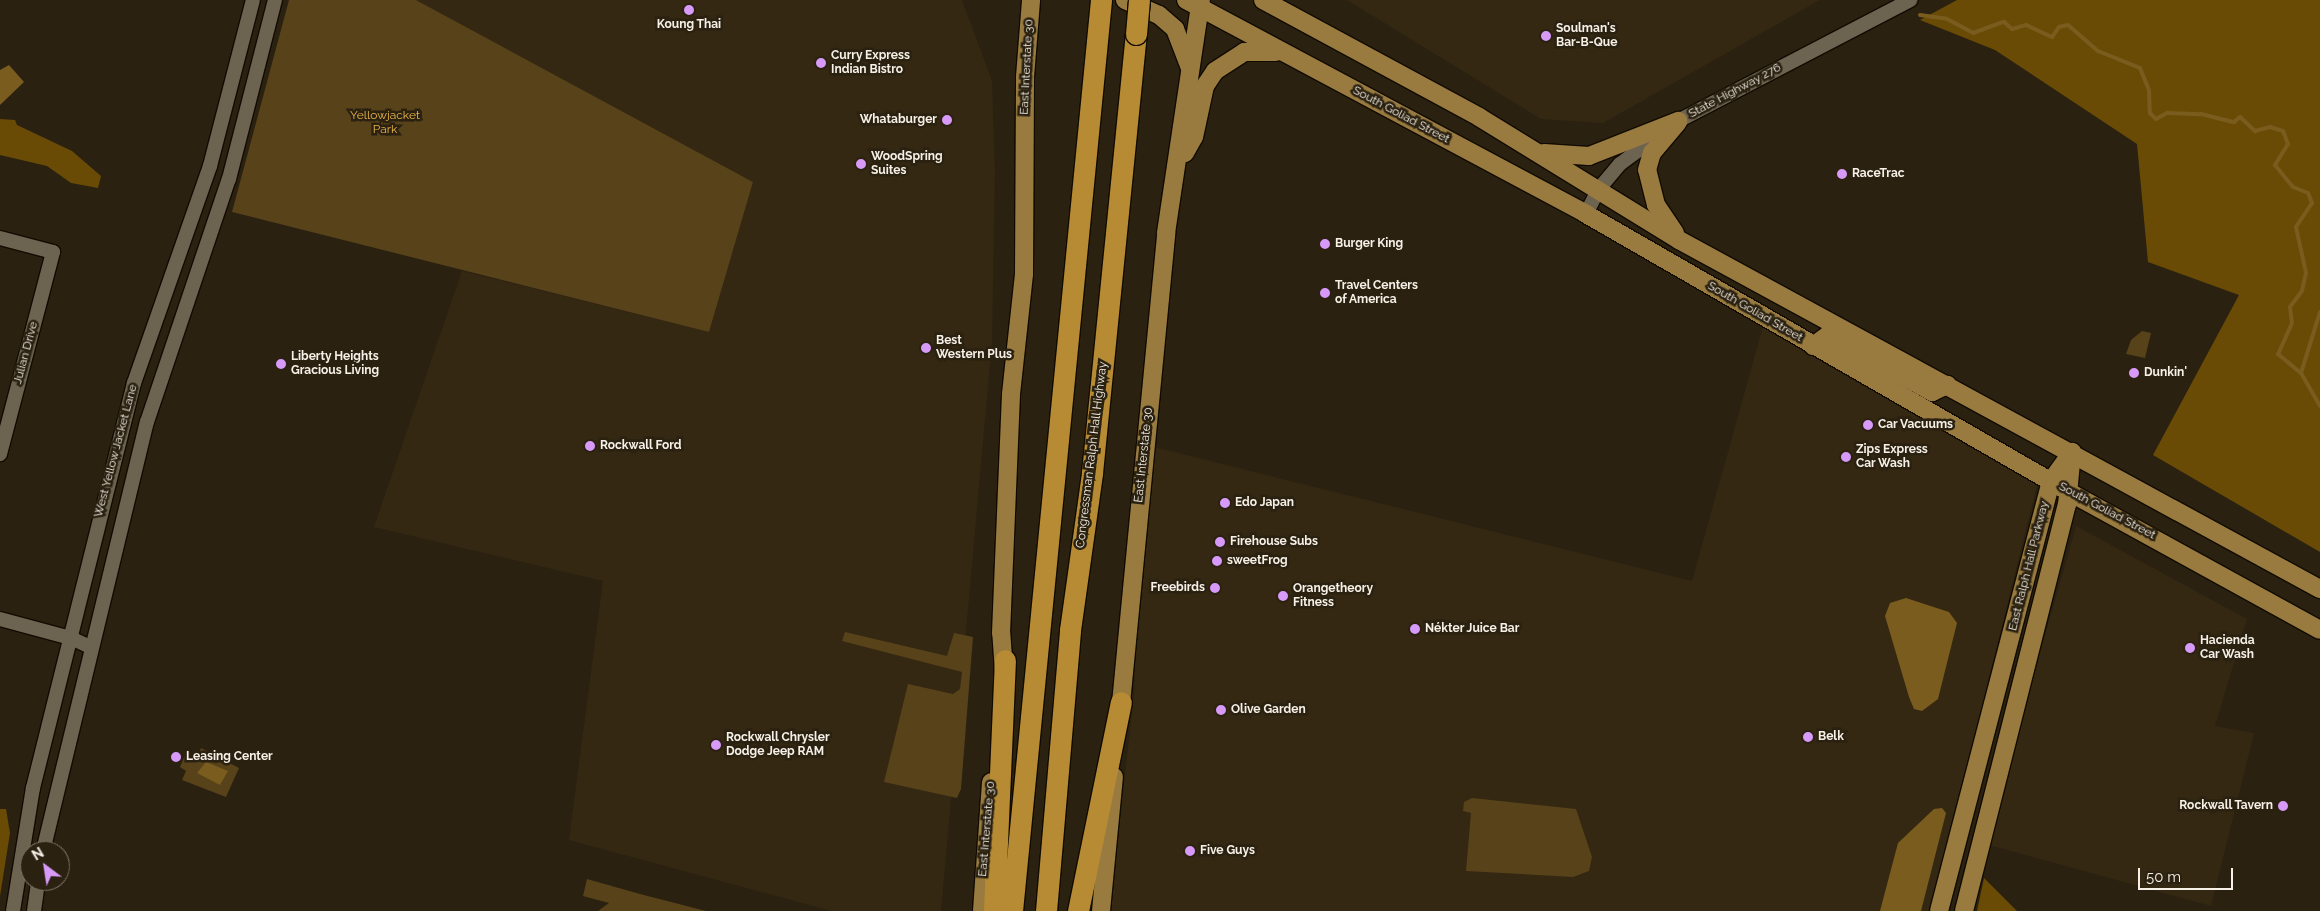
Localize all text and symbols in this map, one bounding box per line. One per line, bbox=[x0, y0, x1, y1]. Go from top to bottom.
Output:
marker: Koung Thai bbox=[683, 4, 695, 16]
place label: Koung Thai bbox=[657, 18, 721, 32]
street label: East Interstate 30 bbox=[1017, 19, 1037, 115]
place label: Soulman's Bar-B-Que bbox=[1556, 22, 1617, 50]
marker: Soulman's Bar-B-Que bbox=[1540, 30, 1552, 42]
place label: Curry Express Indian Bistro bbox=[831, 49, 910, 77]
marker: Curry Express Indian Bistro bbox=[815, 57, 827, 69]
street label: State Highway 276 bbox=[1686, 60, 1784, 122]
street label: South Goliad Street bbox=[1350, 83, 1452, 147]
park label: Yellowjacket Park bbox=[350, 109, 420, 137]
place label: Whataburger bbox=[860, 113, 937, 127]
marker: Whataburger bbox=[941, 114, 953, 126]
place label: WoodSpring Suites bbox=[871, 150, 943, 178]
marker: WoodSpring Suites bbox=[855, 158, 867, 170]
place label: RaceTrac bbox=[1852, 167, 1905, 181]
marker: RaceTrac bbox=[1836, 168, 1848, 180]
place label: Burger King bbox=[1335, 237, 1403, 251]
marker: Burger King bbox=[1319, 238, 1331, 250]
place label: Travel Centers of America bbox=[1335, 279, 1418, 307]
street label: South Goliad Street bbox=[1705, 279, 1805, 345]
marker: Travel Centers of America bbox=[1319, 287, 1331, 299]
street label: Julian Drive bbox=[11, 320, 41, 386]
place label: Best Western Plus bbox=[936, 334, 1012, 362]
marker: Best Western Plus bbox=[920, 342, 932, 354]
place label: Liberty Heights Gracious Living bbox=[291, 350, 379, 378]
marker: Liberty Heights Gracious Living bbox=[275, 358, 287, 370]
street label: Congressman Ralph Hall Highway bbox=[1073, 361, 1111, 549]
place label: Dunkin' bbox=[2144, 366, 2187, 380]
marker: Dunkin' bbox=[2128, 367, 2140, 379]
street label: West Yellow Jacket Lane bbox=[91, 382, 141, 520]
street label: East Interstate 30 bbox=[1132, 407, 1156, 503]
place label: Car Vacuums bbox=[1878, 418, 1954, 432]
marker: Car Vacuums bbox=[1862, 419, 1874, 431]
place label: Rockwall Ford bbox=[600, 439, 682, 453]
marker: Rockwall Ford bbox=[584, 440, 596, 452]
place label: Zips Express Car Wash bbox=[1856, 443, 1928, 471]
marker: Zips Express Car Wash bbox=[1840, 451, 1852, 463]
street label: South Goliad Street bbox=[2056, 479, 2158, 543]
place label: Edo Japan bbox=[1235, 496, 1294, 510]
marker: Edo Japan bbox=[1219, 497, 1231, 509]
street label: East Ralph Hall Parkway bbox=[2006, 499, 2052, 633]
place label: Firehouse Subs bbox=[1230, 535, 1318, 549]
marker: Firehouse Subs bbox=[1214, 536, 1226, 548]
place label: sweetFrog bbox=[1227, 554, 1288, 568]
marker: sweetFrog bbox=[1211, 555, 1223, 567]
place label: Freebirds bbox=[1151, 581, 1205, 595]
marker: Freebirds bbox=[1209, 582, 1221, 594]
place label: Orangetheory Fitness bbox=[1293, 582, 1373, 610]
marker: Orangetheory Fitness bbox=[1277, 590, 1289, 602]
place label: Nékter Juice Bar bbox=[1425, 622, 1520, 636]
marker: Nékter Juice Bar bbox=[1409, 623, 1421, 635]
place label: Hacienda Car Wash bbox=[2200, 634, 2255, 662]
marker: Hacienda Car Wash bbox=[2184, 642, 2196, 654]
place label: Olive Garden bbox=[1231, 703, 1306, 717]
marker: Olive Garden bbox=[1215, 704, 1227, 716]
place label: Belk bbox=[1818, 730, 1844, 744]
place label: Rockwall Chrysler Dodge Jeep RAM bbox=[726, 731, 830, 759]
marker: Belk bbox=[1802, 731, 1814, 743]
marker: Rockwall Chrysler Dodge Jeep RAM bbox=[710, 739, 722, 751]
place label: Leasing Center bbox=[186, 750, 273, 764]
marker: Leasing Center bbox=[170, 751, 182, 763]
street label: East Interstate 30 bbox=[976, 781, 998, 877]
place label: Rockwall Tavern bbox=[2179, 799, 2273, 813]
marker: Rockwall Tavern bbox=[2277, 800, 2289, 812]
north arrow bbox=[20, 841, 70, 891]
text: N bbox=[29, 844, 46, 864]
place label: Five Guys bbox=[1200, 844, 1255, 858]
marker: Five Guys bbox=[1184, 845, 1196, 857]
scale bar bbox=[2140, 858, 2235, 890]
text: 50 m bbox=[2146, 868, 2181, 886]

